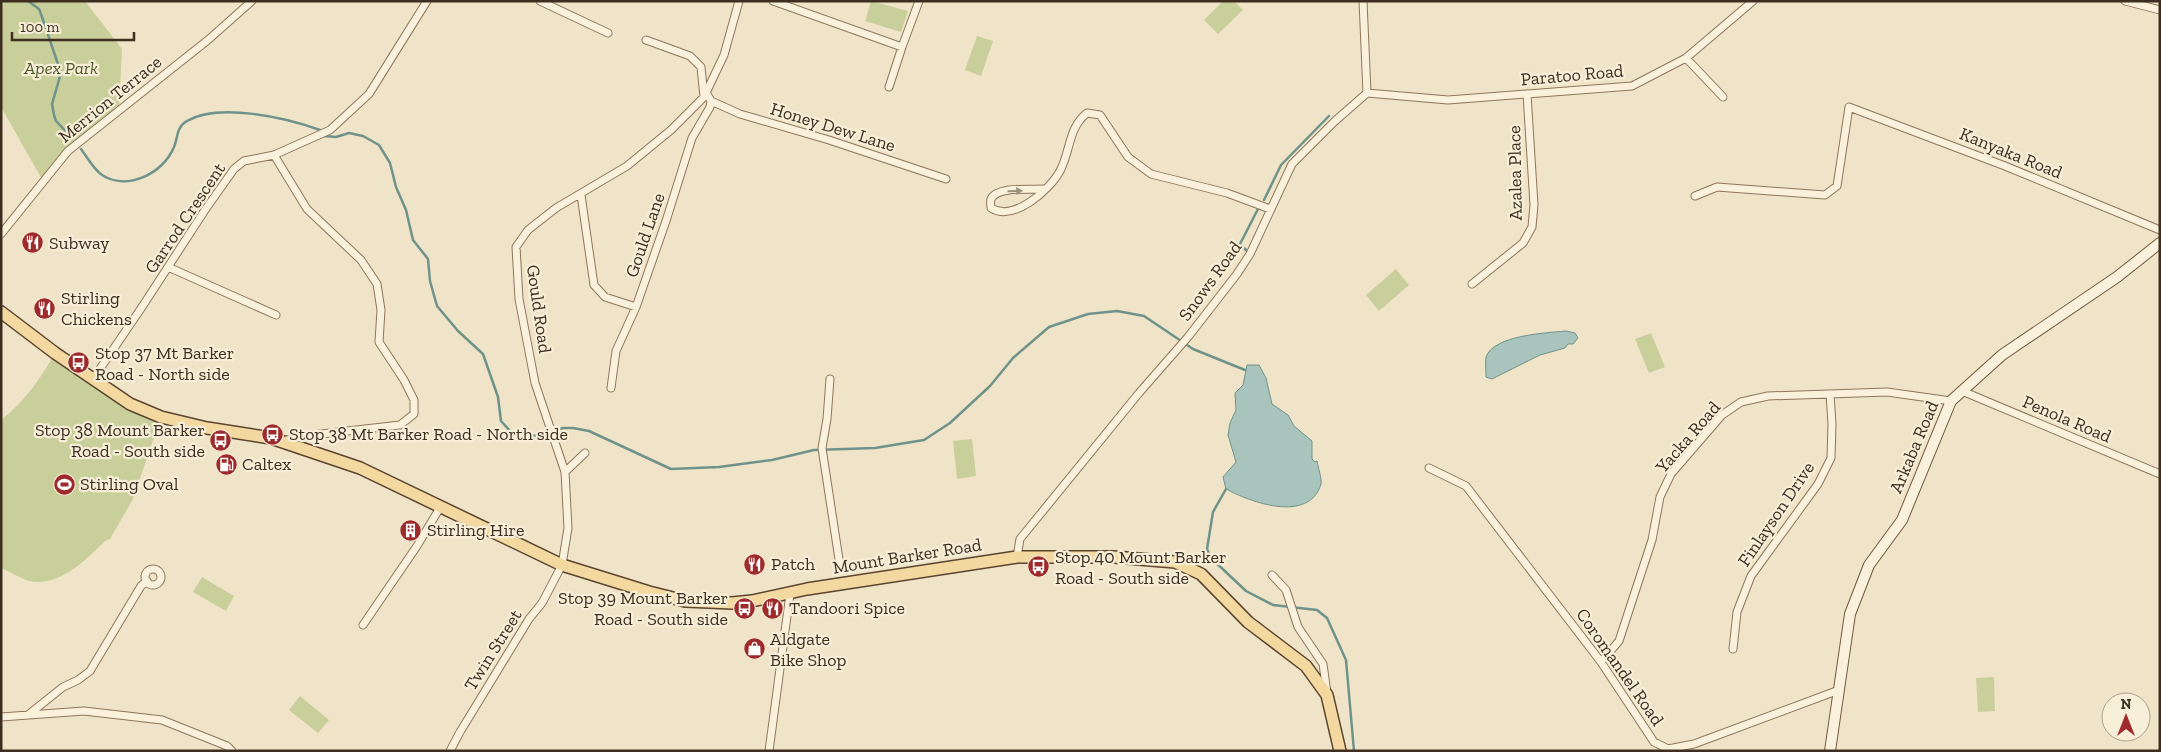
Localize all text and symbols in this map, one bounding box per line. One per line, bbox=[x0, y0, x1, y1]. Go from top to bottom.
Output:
scale bar bbox=[12, 10, 135, 42]
text: 100 m bbox=[20, 18, 59, 36]
street label: Merrion Terrace bbox=[54, 51, 166, 147]
park label: Apex Park bbox=[23, 57, 98, 79]
street label: Paratoo Road bbox=[1520, 60, 1624, 90]
street label: Honey Dew Lane bbox=[768, 98, 898, 156]
street label: Kanyaka Road bbox=[1956, 122, 2066, 184]
street label: Azalea Place bbox=[1503, 125, 1527, 221]
street label: Garrod Crescent bbox=[140, 158, 230, 278]
one-way arrow bbox=[1007, 186, 1023, 194]
street label: Gould Lane bbox=[620, 190, 670, 280]
restaurant icon: Subway bbox=[21, 231, 45, 255]
place label: Subway bbox=[49, 232, 110, 254]
street label: Snows Road bbox=[1174, 237, 1246, 325]
street label: Gould Road bbox=[522, 263, 556, 355]
place label: Stirling Chickens bbox=[61, 287, 132, 330]
restaurant icon: Stirling Chickens bbox=[33, 296, 57, 320]
place label: Stop 37 Mt Barker Road - North side bbox=[95, 342, 234, 385]
bus stop icon: Stop 37 Mt Barker Road - North side bbox=[67, 351, 91, 375]
street label: Penola Road bbox=[2019, 390, 2115, 448]
street label: Yacka Road bbox=[1650, 397, 1725, 478]
street label: Arkaba Road bbox=[1885, 397, 1943, 497]
place label: Stop 38 Mount Barker Road - South side bbox=[35, 419, 205, 462]
bus stop icon: Stop 38 Mt Barker Road - North side bbox=[261, 422, 285, 446]
place label: Stop 38 Mt Barker Road - North side bbox=[289, 423, 568, 445]
bus stop icon: Stop 38 Mount Barker Road - South side bbox=[209, 428, 233, 452]
fuel station icon: Caltex bbox=[214, 452, 238, 476]
place label: Caltex bbox=[242, 453, 291, 475]
street label: Finlayson Drive bbox=[1733, 458, 1819, 570]
sports icon: Stirling Oval bbox=[52, 472, 76, 496]
place label: Stirling Oval bbox=[80, 473, 179, 495]
building icon: Stirling Hire bbox=[399, 518, 423, 542]
place label: Stirling Hire bbox=[427, 519, 525, 541]
street label: Mount Barker Road bbox=[831, 533, 983, 579]
place label: Stop 40 Mount Barker Road - South side bbox=[1055, 546, 1227, 589]
restaurant icon: Patch bbox=[743, 552, 767, 576]
place label: Patch bbox=[771, 553, 815, 575]
bus stop icon: Stop 40 Mount Barker Road - South side bbox=[1027, 555, 1051, 579]
place label: Stop 39 Mount Barker Road - South side bbox=[558, 587, 728, 630]
bus stop icon: Stop 39 Mount Barker Road - South side bbox=[732, 596, 756, 620]
restaurant icon: Tandoori Spice bbox=[761, 596, 785, 620]
place label: Tandoori Spice bbox=[789, 597, 905, 619]
street label: Coromandel Road bbox=[1571, 604, 1669, 730]
street label: Twin Street bbox=[459, 605, 527, 695]
place label: Aldgate Bike Shop bbox=[770, 628, 846, 671]
shop icon: Aldgate Bike Shop bbox=[742, 637, 766, 661]
north arrow bbox=[2101, 692, 2151, 742]
text: N bbox=[2121, 696, 2132, 713]

